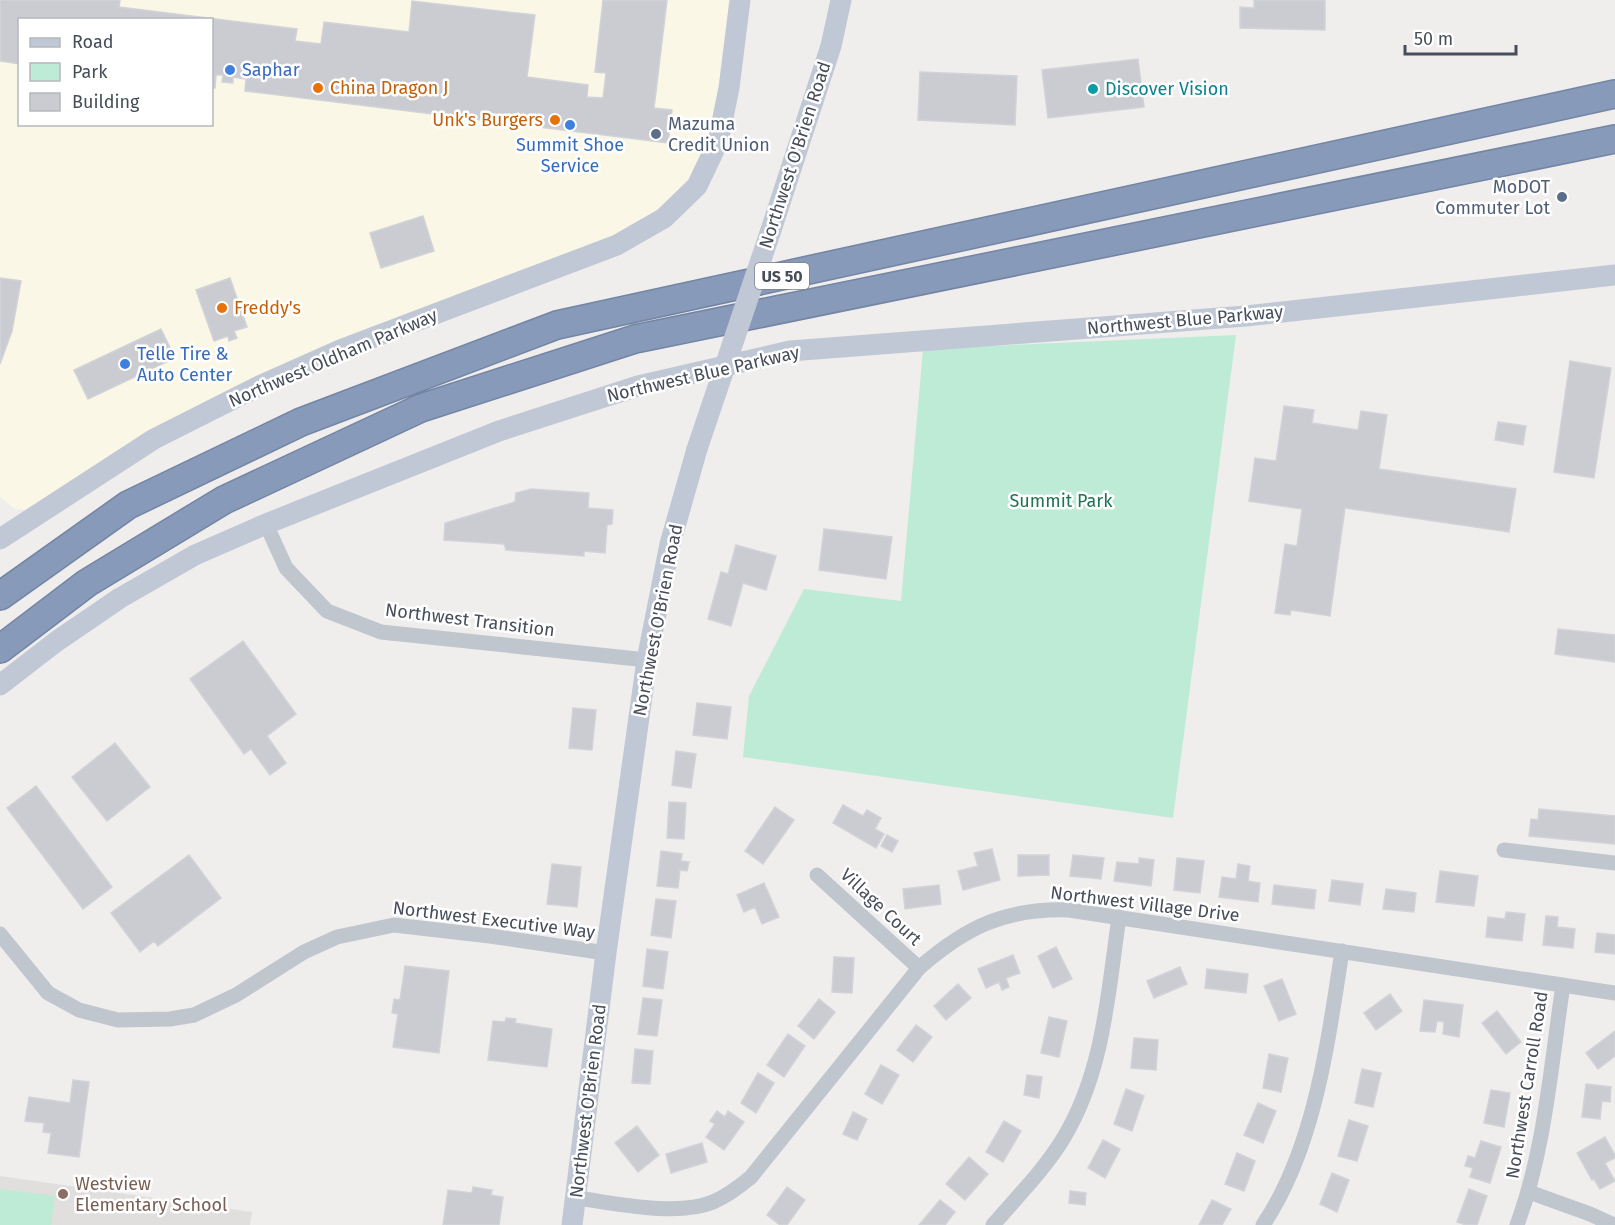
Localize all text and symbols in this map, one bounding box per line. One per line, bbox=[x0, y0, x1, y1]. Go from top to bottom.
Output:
legend bbox=[18, 18, 213, 126]
scale bar bbox=[1405, 18, 1516, 56]
text: 50 m bbox=[1414, 28, 1453, 50]
text: Road bbox=[72, 31, 114, 53]
place label: Saphar bbox=[242, 59, 300, 81]
street label: Northwest O'Brien Road bbox=[754, 59, 836, 251]
text: Park bbox=[72, 61, 108, 83]
marker: Saphar bbox=[223, 63, 237, 77]
place label: China Dragon J bbox=[330, 77, 449, 99]
place label: Discover Vision bbox=[1105, 78, 1229, 100]
marker: China Dragon J bbox=[311, 81, 325, 95]
marker: Discover Vision bbox=[1086, 82, 1100, 96]
text: Building bbox=[72, 91, 140, 113]
place label: Unk's Burgers bbox=[432, 109, 543, 131]
marker: Unk's Burgers bbox=[548, 113, 562, 127]
place label: Mazuma Credit Union bbox=[668, 113, 770, 156]
marker: Summit Shoe Service bbox=[563, 118, 577, 132]
marker: Mazuma Credit Union bbox=[649, 127, 663, 141]
place label: Summit Shoe Service bbox=[516, 134, 624, 177]
place label: MoDOT Commuter Lot bbox=[1435, 176, 1551, 219]
marker: MoDOT Commuter Lot bbox=[1555, 190, 1569, 204]
road number: US 50 bbox=[755, 263, 809, 289]
place label: Freddy's bbox=[234, 297, 301, 319]
street label: Northwest Blue Parkway bbox=[1086, 300, 1284, 340]
marker: Freddy's bbox=[215, 301, 229, 315]
street label: Northwest Oldham Parkway bbox=[225, 304, 441, 412]
street label: Northwest Blue Parkway bbox=[605, 341, 802, 407]
place label: Telle Tire & Auto Center bbox=[137, 343, 232, 386]
marker: Telle Tire & Auto Center bbox=[118, 357, 132, 371]
park label: Summit Park bbox=[1010, 490, 1113, 512]
street label: Northwest O'Brien Road bbox=[629, 522, 687, 718]
street label: Northwest Transition bbox=[384, 599, 556, 641]
street label: Village Court bbox=[836, 864, 927, 950]
street label: Northwest Village Drive bbox=[1049, 881, 1241, 927]
street label: Northwest Executive Way bbox=[392, 897, 597, 943]
street label: Northwest Carroll Road bbox=[1501, 990, 1553, 1180]
street label: Northwest O'Brien Road bbox=[565, 1003, 611, 1199]
place label: Westview Elementary School bbox=[75, 1173, 227, 1216]
marker: Westview Elementary School bbox=[56, 1187, 70, 1201]

